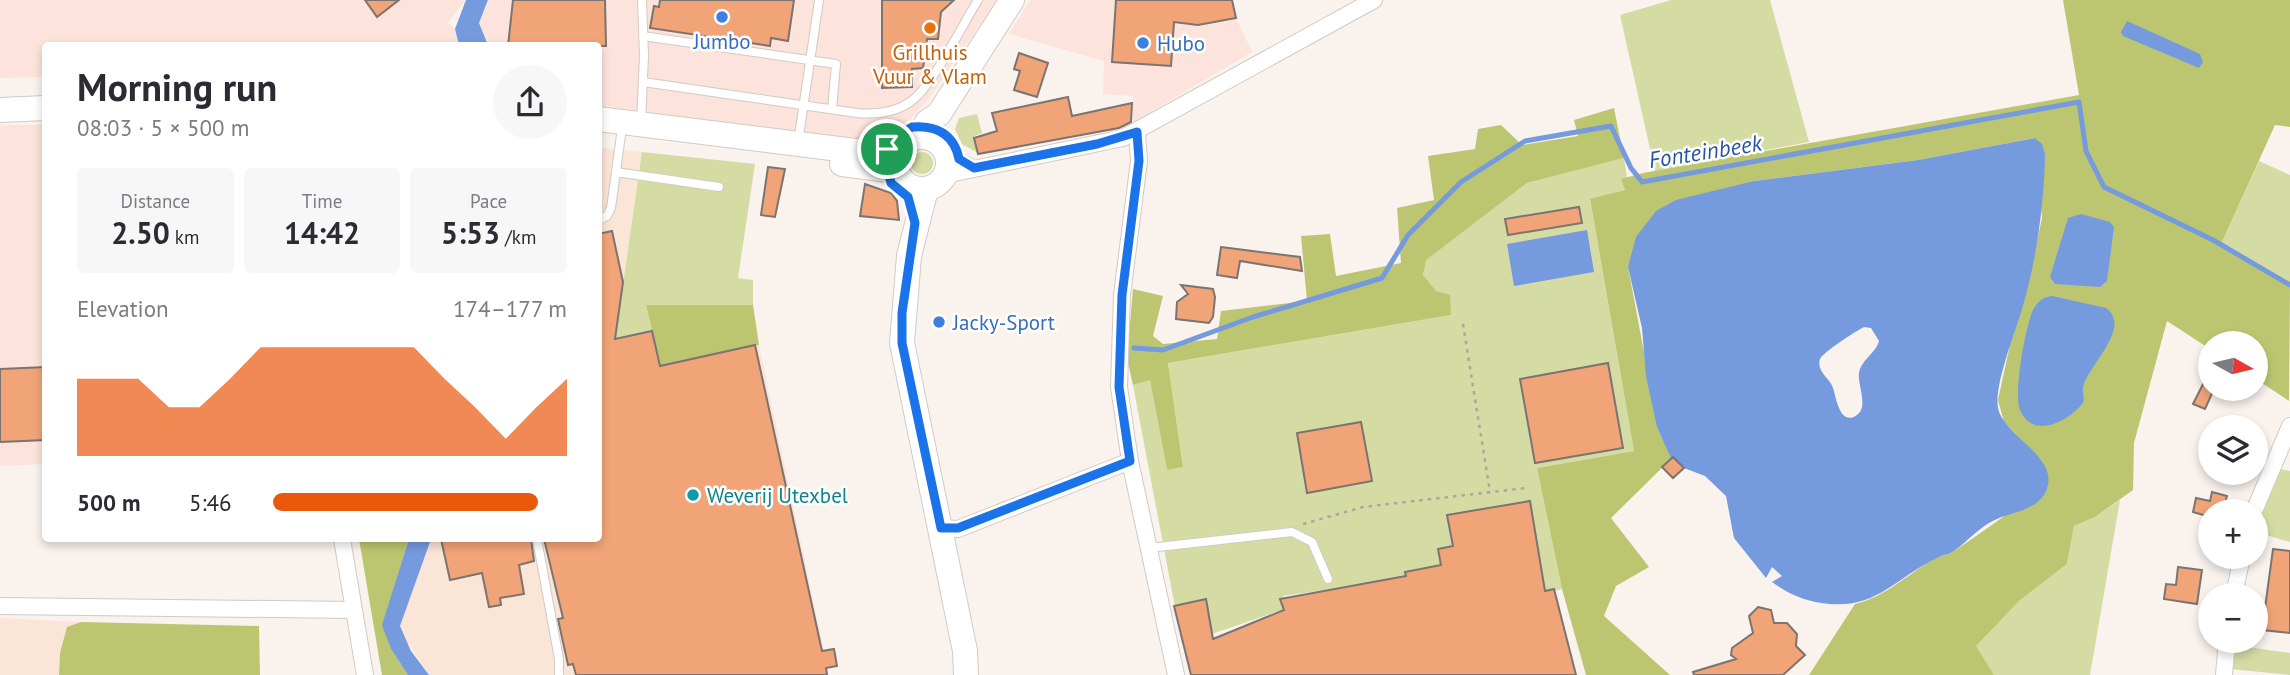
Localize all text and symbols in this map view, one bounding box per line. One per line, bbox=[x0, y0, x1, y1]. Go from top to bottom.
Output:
marker: Jumbo bbox=[714, 9, 730, 25]
marker: Grillhuis Vuur & Vlam bbox=[922, 20, 938, 36]
place label: Jumbo bbox=[692, 28, 751, 55]
place label: Hubo bbox=[1157, 30, 1205, 57]
marker: Hubo bbox=[1135, 35, 1151, 51]
place label: Grillhuis Vuur & Vlam bbox=[872, 39, 987, 90]
text: Morning run bbox=[77, 62, 277, 111]
button: share bbox=[493, 65, 567, 139]
text: 08:03 · 5 × 500 m bbox=[77, 113, 249, 142]
pin bbox=[857, 119, 917, 179]
water label: Fonteinbeek bbox=[1646, 127, 1765, 174]
icon: arrive bbox=[868, 130, 906, 168]
text: Distance bbox=[121, 189, 190, 213]
text: Time bbox=[302, 189, 342, 213]
text: Pace bbox=[470, 189, 507, 213]
text: 2.50 bbox=[111, 213, 170, 252]
text: 14:42 bbox=[284, 213, 360, 252]
text: 5:53 bbox=[441, 213, 500, 252]
text: km bbox=[170, 225, 199, 249]
text: /km bbox=[500, 225, 536, 249]
text: Elevation bbox=[77, 294, 169, 323]
text: 174–177 m bbox=[453, 294, 567, 323]
place label: Jacky-Sport bbox=[952, 309, 1055, 336]
marker: Jacky-Sport bbox=[931, 314, 947, 330]
north arrow bbox=[2198, 331, 2268, 401]
map controls bbox=[2198, 331, 2268, 653]
button: layers bbox=[2198, 415, 2268, 485]
place label: Weverij Utexbel bbox=[707, 482, 848, 509]
marker: Weverij Utexbel bbox=[685, 487, 701, 503]
text: 500 m bbox=[77, 488, 140, 517]
text: 5:46 bbox=[189, 488, 232, 517]
button: + bbox=[2198, 499, 2268, 569]
button: − bbox=[2198, 583, 2268, 653]

